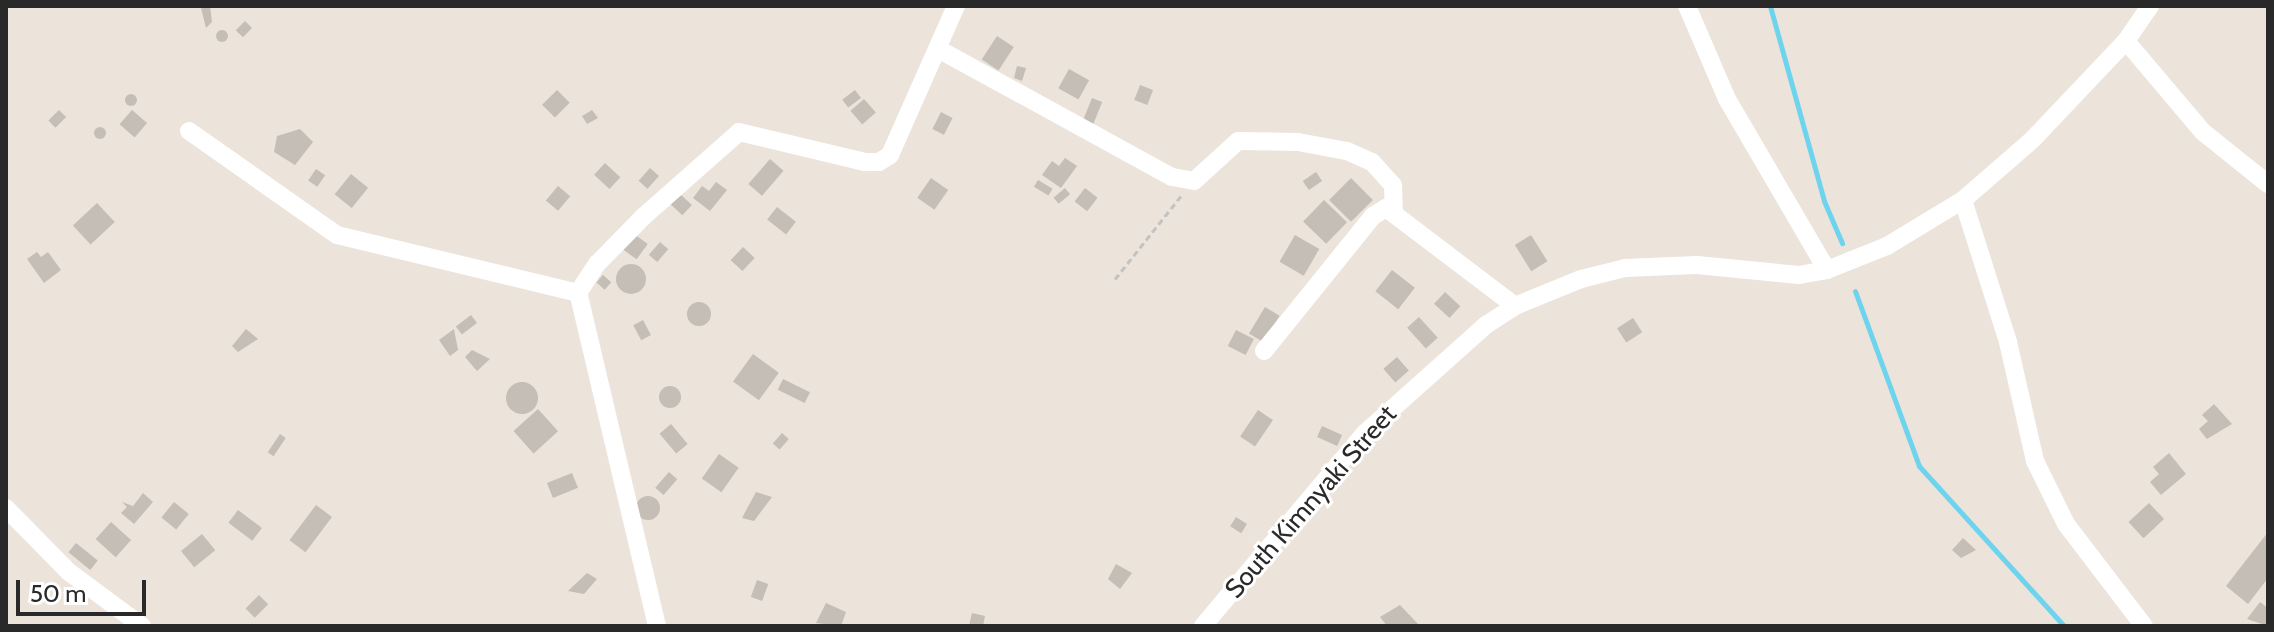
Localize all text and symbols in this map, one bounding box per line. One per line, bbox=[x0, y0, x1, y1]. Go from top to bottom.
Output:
street label: South Kimnyaki Street bbox=[1219, 399, 1403, 605]
scale bar bbox=[20, 564, 150, 614]
text: 50 m bbox=[30, 579, 86, 608]

